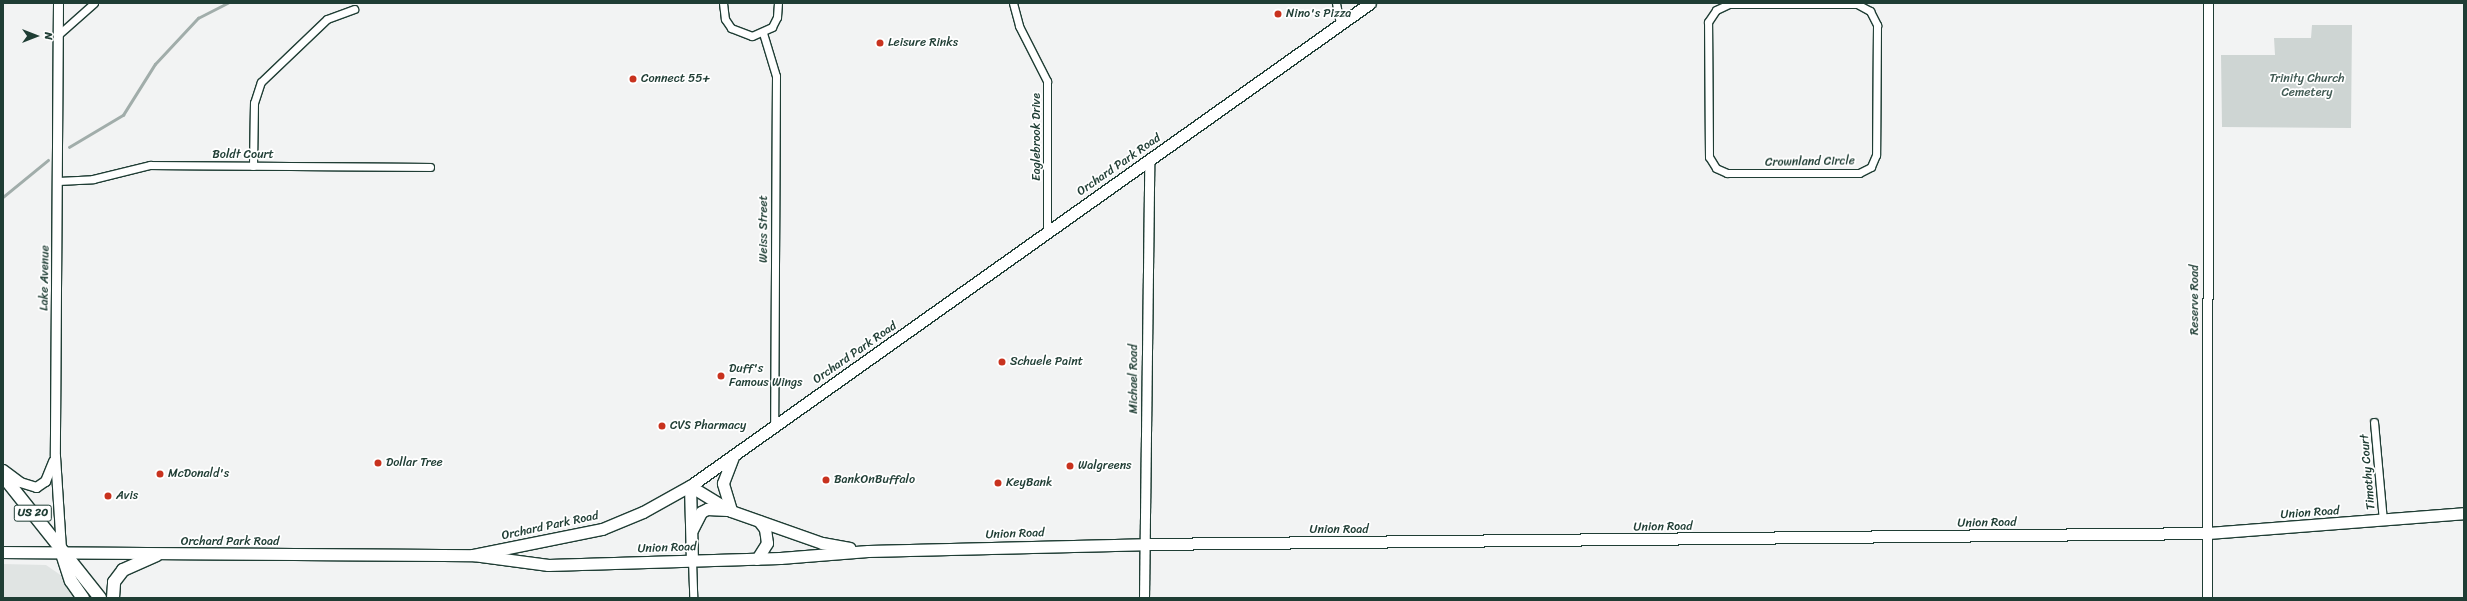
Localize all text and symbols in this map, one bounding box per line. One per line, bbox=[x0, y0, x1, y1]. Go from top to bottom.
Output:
place label: Nino's Pizza bbox=[1286, 7, 1351, 21]
marker: Nino's Pizza bbox=[1273, 9, 1283, 19]
north arrow bbox=[16, 16, 56, 56]
text: N bbox=[39, 32, 58, 40]
place label: Leisure Rinks bbox=[888, 36, 958, 50]
marker: Leisure Rinks bbox=[875, 38, 885, 48]
place label: Connect 55+ bbox=[641, 72, 710, 86]
park label: Trinity Church Cemetery bbox=[2269, 72, 2345, 100]
marker: Connect 55+ bbox=[628, 74, 638, 84]
street label: Eaglebrook Drive bbox=[1030, 93, 1044, 181]
street label: Orchard Park Road bbox=[1074, 131, 1164, 199]
street label: Boldt Court bbox=[212, 148, 274, 162]
street label: Crownland Circle bbox=[1765, 154, 1855, 170]
street label: Weiss Street bbox=[757, 195, 771, 263]
street label: Lake Avenue bbox=[37, 245, 53, 311]
street label: Reserve Road bbox=[2188, 265, 2202, 335]
street label: Orchard Park Road bbox=[810, 319, 900, 387]
street label: Michael Road bbox=[1127, 344, 1141, 414]
place label: Schuele Paint bbox=[1010, 355, 1083, 369]
marker: Schuele Paint bbox=[997, 357, 1007, 367]
place label: Duff's Famous Wings bbox=[729, 362, 802, 390]
marker: Duff's Famous Wings bbox=[716, 371, 726, 381]
place label: CVS Pharmacy bbox=[670, 419, 746, 433]
marker: CVS Pharmacy bbox=[657, 421, 667, 431]
street label: Timothy Court bbox=[2357, 433, 2379, 511]
place label: Dollar Tree bbox=[386, 456, 443, 470]
marker: Dollar Tree bbox=[373, 458, 383, 468]
place label: Walgreens bbox=[1078, 459, 1132, 473]
marker: Walgreens bbox=[1065, 461, 1075, 471]
place label: McDonald's bbox=[168, 467, 229, 481]
marker: McDonald's bbox=[155, 469, 165, 479]
place label: BankOnBuffalo bbox=[834, 473, 915, 487]
marker: BankOnBuffalo bbox=[821, 475, 831, 485]
place label: KeyBank bbox=[1006, 476, 1052, 490]
marker: KeyBank bbox=[993, 478, 1003, 488]
place label: Avis bbox=[116, 489, 138, 503]
marker: Avis bbox=[103, 491, 113, 501]
road number: US 20 bbox=[13, 504, 53, 522]
street label: Union Road bbox=[2280, 504, 2340, 522]
street label: Orchard Park Road bbox=[500, 509, 600, 543]
street label: Union Road bbox=[1957, 515, 2017, 531]
street label: Union Road bbox=[1633, 519, 1693, 535]
street label: Union Road bbox=[1309, 523, 1369, 537]
street label: Union Road bbox=[985, 526, 1045, 542]
street label: Orchard Park Road bbox=[181, 535, 279, 549]
street label: Union Road bbox=[637, 540, 697, 556]

